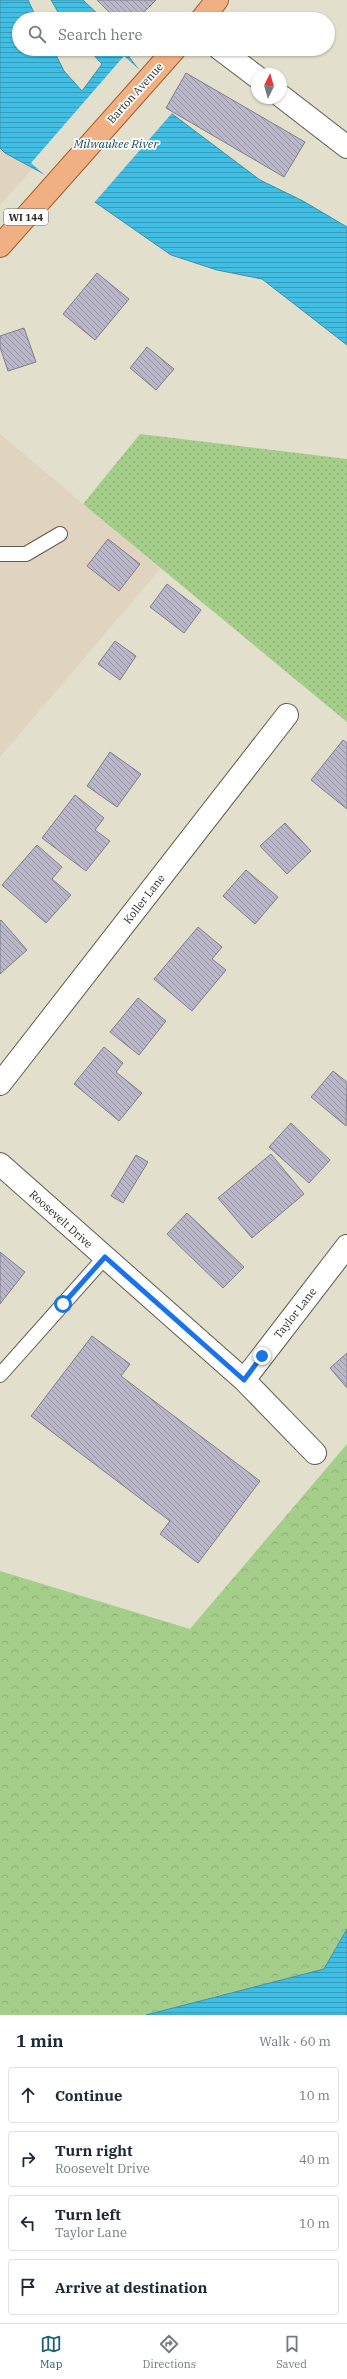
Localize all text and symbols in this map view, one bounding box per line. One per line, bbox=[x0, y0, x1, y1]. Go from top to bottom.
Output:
search box bbox=[12, 12, 335, 56]
icon: search bbox=[26, 23, 48, 45]
text: Search here bbox=[58, 25, 143, 44]
street label: Barton Avenue bbox=[104, 60, 166, 126]
north arrow bbox=[251, 68, 287, 104]
water label: Milwaukee River bbox=[73, 136, 159, 151]
road number: WI 144 bbox=[4, 209, 48, 225]
street label: Koller Lane bbox=[120, 871, 168, 927]
street label: Roosevelt Drive bbox=[27, 1187, 96, 1251]
street label: Taylor Lane bbox=[271, 1285, 319, 1341]
route start bbox=[54, 1295, 72, 1313]
route end bbox=[253, 1347, 271, 1365]
text: 1 min bbox=[16, 2030, 64, 2052]
text: Walk · 60 m bbox=[259, 2033, 331, 2050]
icon: ahead bbox=[17, 2084, 39, 2106]
text: Continue bbox=[55, 2086, 122, 2105]
text: 10 m bbox=[299, 2087, 330, 2104]
text: Turn right bbox=[55, 2141, 133, 2160]
icon: right bbox=[17, 2148, 39, 2170]
text: 40 m bbox=[299, 2151, 330, 2168]
text: Roosevelt Drive bbox=[55, 2160, 150, 2177]
text: Turn left bbox=[55, 2205, 121, 2224]
icon: left bbox=[17, 2212, 39, 2234]
text: 10 m bbox=[299, 2215, 330, 2232]
text: Taylor Lane bbox=[55, 2224, 127, 2241]
icon: arrive bbox=[17, 2276, 39, 2298]
text: Arrive at destination bbox=[55, 2278, 207, 2297]
tab: Map bbox=[40, 2333, 62, 2371]
tab: Directions bbox=[142, 2333, 196, 2371]
tab: Saved bbox=[276, 2333, 307, 2371]

